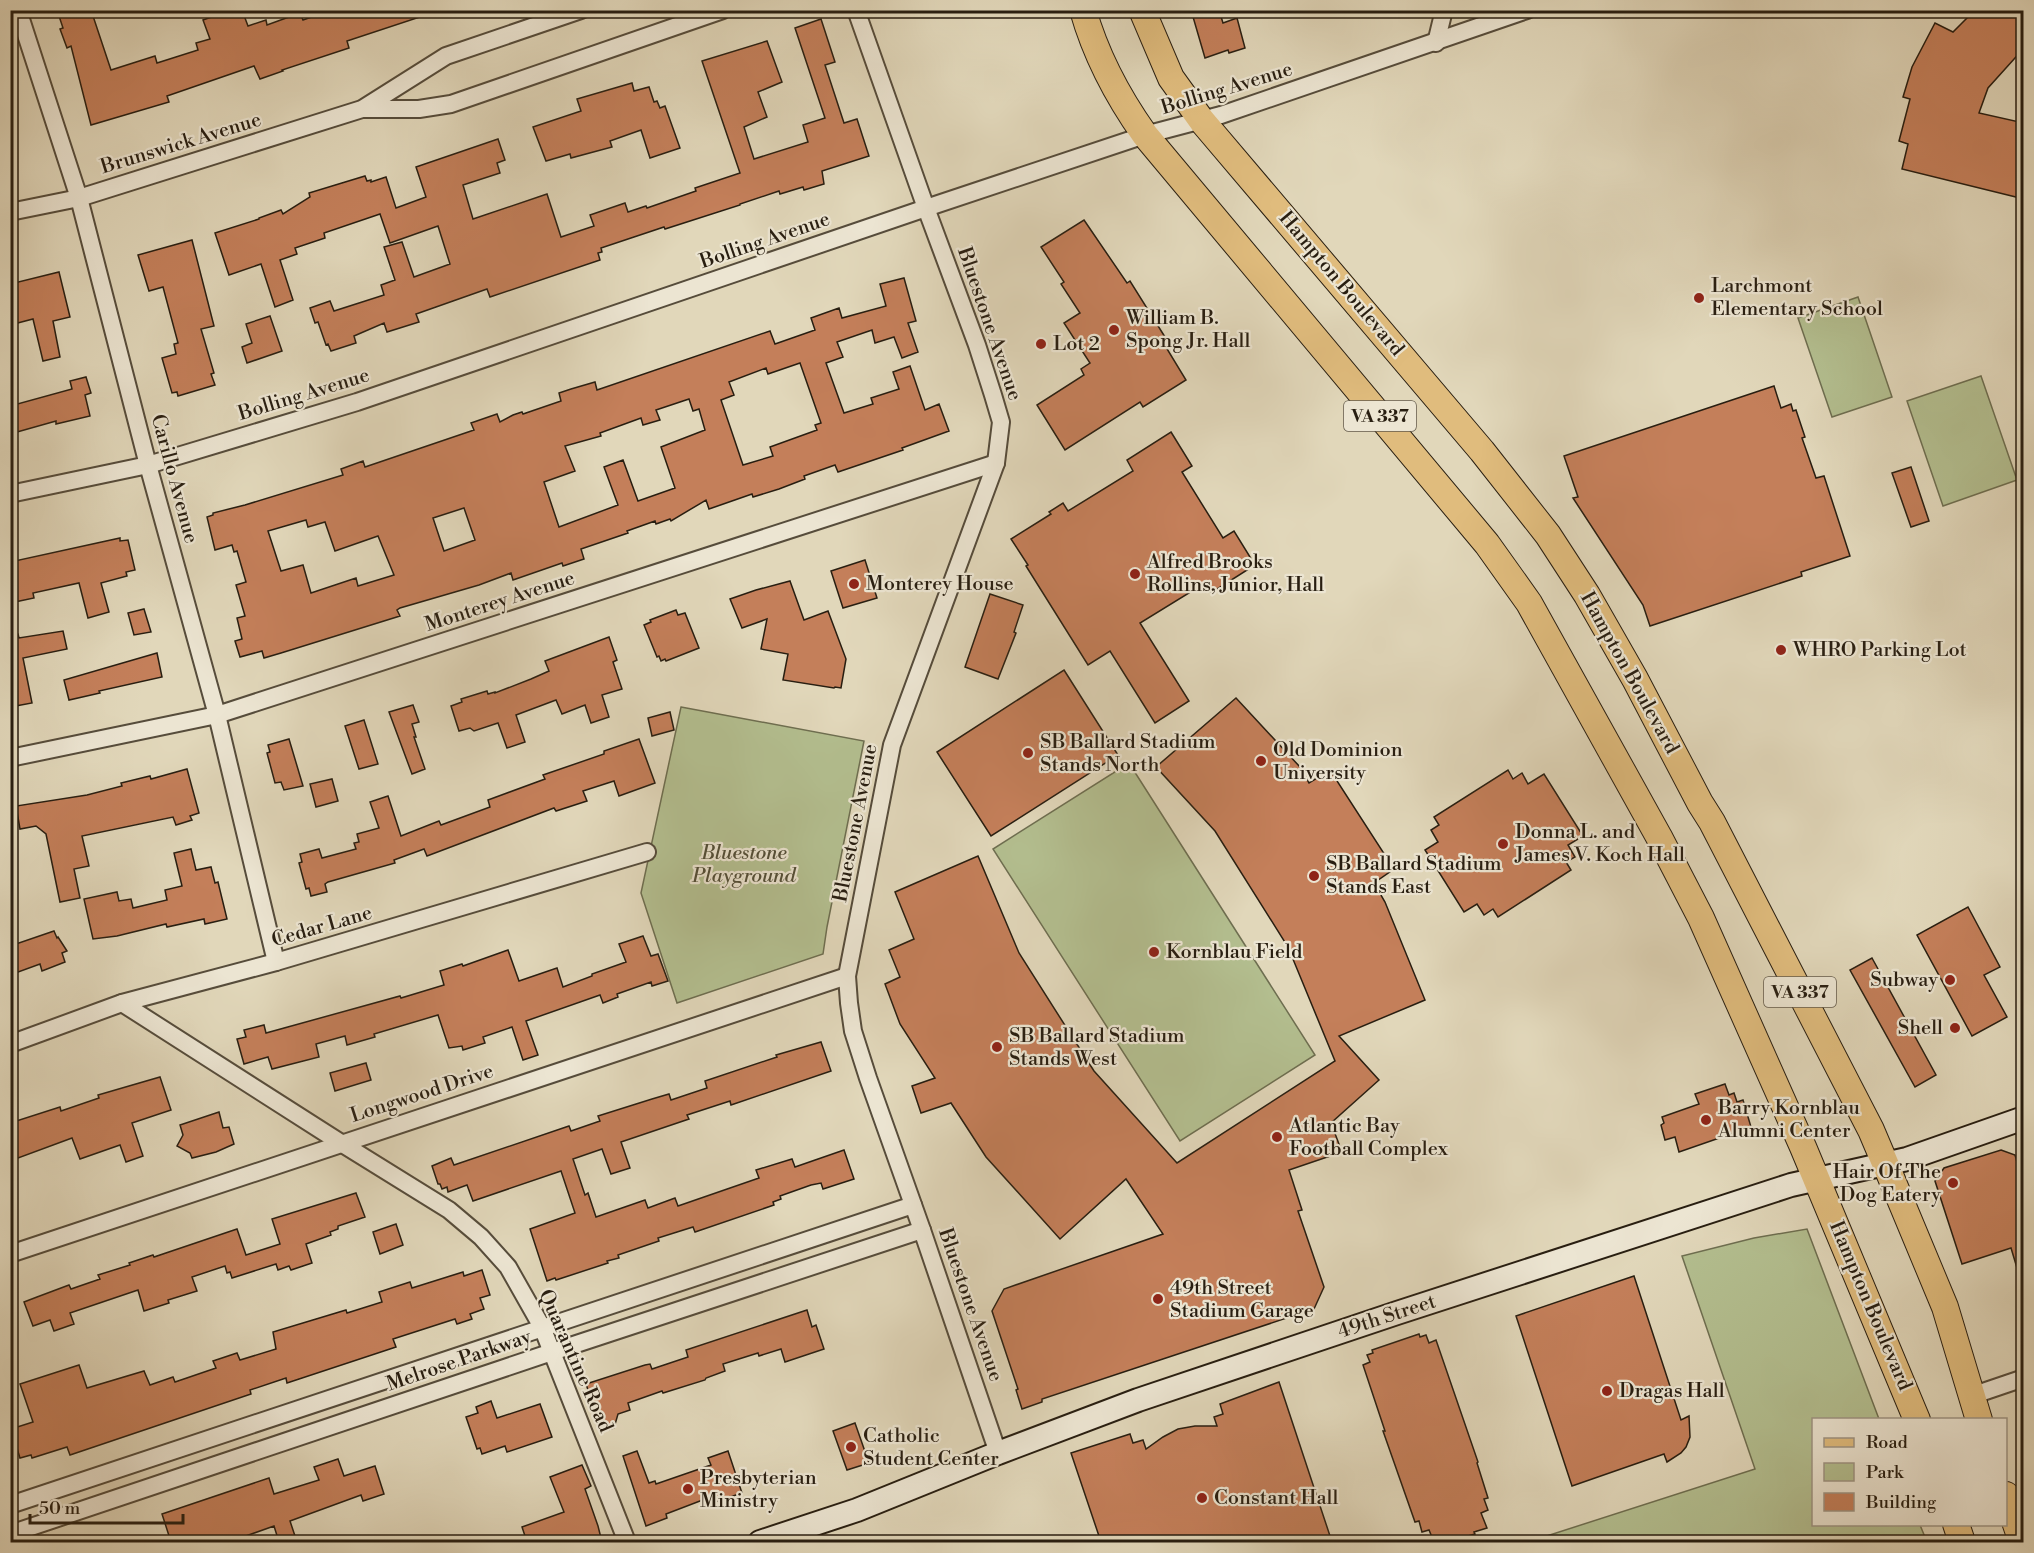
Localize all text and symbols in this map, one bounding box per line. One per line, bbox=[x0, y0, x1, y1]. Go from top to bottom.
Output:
street label: Bolling Avenue bbox=[1157, 57, 1296, 121]
street label: Brunswick Avenue bbox=[97, 108, 264, 181]
street label: Hampton Boulevard bbox=[1273, 206, 1409, 362]
street label: Bolling Avenue bbox=[696, 207, 833, 275]
street label: Bluestone Avenue bbox=[951, 243, 1027, 404]
place label: Larchmont Elementary School bbox=[1711, 274, 1883, 322]
marker: Larchmont Elementary School bbox=[1692, 291, 1706, 305]
place label: William B. Spong Jr. Hall bbox=[1125, 306, 1250, 354]
marker: William B. Spong Jr. Hall bbox=[1107, 323, 1121, 337]
place label: Lot 2 bbox=[1053, 332, 1100, 357]
marker: Lot 2 bbox=[1034, 337, 1048, 351]
street label: Bolling Avenue bbox=[234, 363, 373, 427]
road number: VA 337 bbox=[1344, 401, 1416, 431]
street label: Carillo Avenue bbox=[145, 412, 203, 546]
place label: Alfred Brooks Rollins, Junior, Hall bbox=[1146, 550, 1324, 598]
street label: Monterey Avenue bbox=[422, 566, 578, 638]
marker: Alfred Brooks Rollins, Junior, Hall bbox=[1128, 567, 1142, 581]
place label: Monterey House bbox=[866, 572, 1014, 597]
marker: Monterey House bbox=[847, 577, 861, 591]
street label: Hampton Boulevard bbox=[1574, 587, 1684, 759]
place label: WHRO Parking Lot bbox=[1792, 638, 1967, 663]
marker: WHRO Parking Lot bbox=[1774, 643, 1788, 657]
place label: SB Ballard Stadium Stands North bbox=[1040, 730, 1216, 778]
place label: Old Dominion University bbox=[1273, 738, 1403, 786]
street label: Bluestone Avenue bbox=[828, 742, 884, 905]
marker: SB Ballard Stadium Stands North bbox=[1021, 746, 1035, 760]
marker: Old Dominion University bbox=[1254, 754, 1268, 768]
place label: Donna L. and James V. Koch Hall bbox=[1514, 820, 1685, 868]
marker: Donna L. and James V. Koch Hall bbox=[1496, 837, 1510, 851]
park label: Bluestone Playground bbox=[691, 841, 797, 889]
place label: SB Ballard Stadium Stands East bbox=[1326, 852, 1502, 900]
marker: SB Ballard Stadium Stands East bbox=[1307, 869, 1321, 883]
street label: Cedar Lane bbox=[269, 901, 375, 953]
place label: Kornblau Field bbox=[1166, 940, 1303, 965]
marker: Kornblau Field bbox=[1147, 945, 1161, 959]
place label: Subway bbox=[1870, 968, 1938, 993]
marker: Subway bbox=[1943, 973, 1957, 987]
road number: VA 337 bbox=[1764, 977, 1836, 1007]
place label: Shell bbox=[1898, 1016, 1943, 1041]
marker: Shell bbox=[1948, 1021, 1962, 1035]
place label: SB Ballard Stadium Stands West bbox=[1009, 1024, 1185, 1072]
marker: SB Ballard Stadium Stands West bbox=[990, 1040, 1004, 1054]
street label: Longwood Drive bbox=[347, 1059, 497, 1129]
place label: Barry Kornblau Alumni Center bbox=[1717, 1096, 1860, 1144]
marker: Barry Kornblau Alumni Center bbox=[1699, 1113, 1713, 1127]
place label: Atlantic Bay Football Complex bbox=[1288, 1114, 1449, 1162]
marker: Atlantic Bay Football Complex bbox=[1270, 1130, 1284, 1144]
place label: Hair Of The Dog Eatery bbox=[1833, 1160, 1941, 1208]
marker: Hair Of The Dog Eatery bbox=[1946, 1176, 1960, 1190]
street label: Hampton Boulevard bbox=[1823, 1217, 1917, 1395]
street label: Bluestone Avenue bbox=[932, 1224, 1008, 1385]
place label: 49th Street Stadium Garage bbox=[1170, 1276, 1314, 1324]
street label: Quarantine Road bbox=[532, 1286, 618, 1437]
street label: 49th Street bbox=[1335, 1289, 1439, 1345]
marker: 49th Street Stadium Garage bbox=[1151, 1292, 1165, 1306]
street label: Melrose Parkway bbox=[383, 1324, 535, 1397]
place label: Dragas Hall bbox=[1619, 1379, 1725, 1404]
marker: Dragas Hall bbox=[1600, 1384, 1614, 1398]
legend bbox=[1812, 1418, 2007, 1526]
place label: Catholic Student Center bbox=[863, 1424, 999, 1472]
text: Road bbox=[1866, 1431, 1909, 1454]
marker: Catholic Student Center bbox=[844, 1440, 858, 1454]
text: Park bbox=[1866, 1461, 1905, 1484]
place label: Presbyterian Ministry bbox=[700, 1466, 817, 1514]
marker: Presbyterian Ministry bbox=[681, 1482, 695, 1496]
place label: Constant Hall bbox=[1214, 1486, 1339, 1511]
scale bar bbox=[30, 1487, 183, 1525]
marker: Constant Hall bbox=[1195, 1491, 1209, 1505]
text: Building bbox=[1865, 1491, 1937, 1514]
text: 50 m bbox=[39, 1497, 81, 1520]

